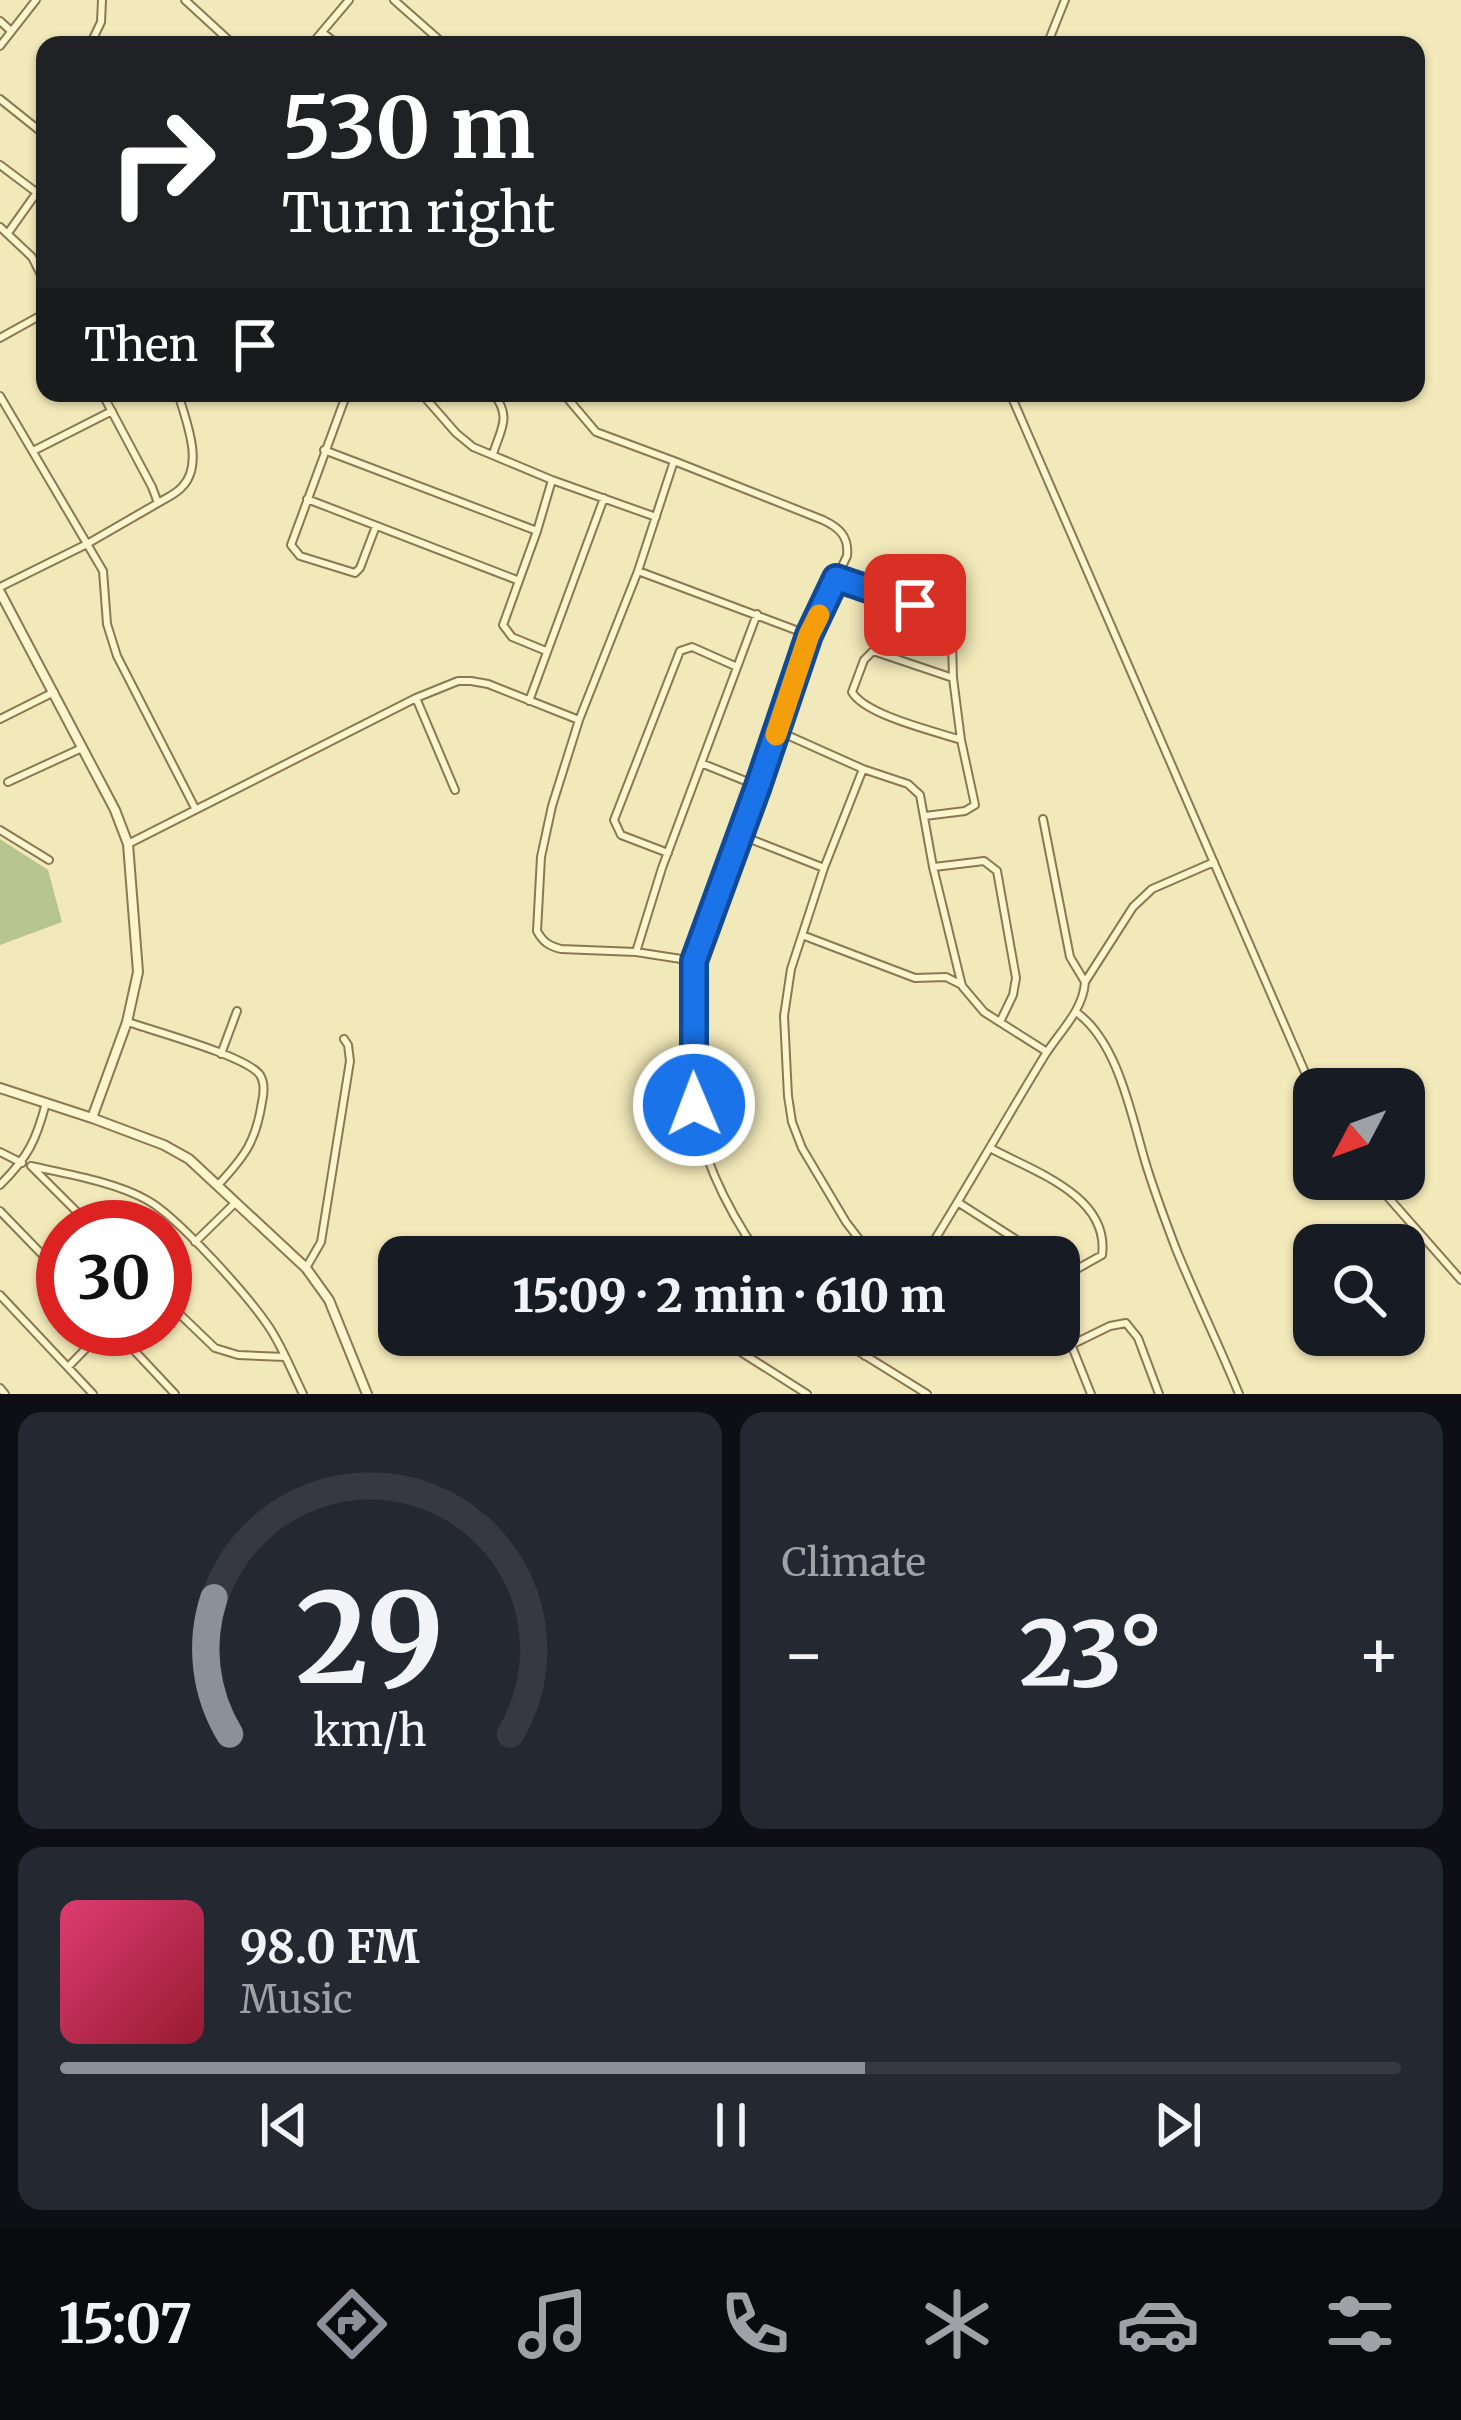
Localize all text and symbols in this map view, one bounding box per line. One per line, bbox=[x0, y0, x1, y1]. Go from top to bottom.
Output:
text: 530 m bbox=[282, 75, 535, 181]
icon: right bbox=[84, 84, 240, 240]
text: Turn right bbox=[282, 179, 555, 247]
icon: arrive bbox=[222, 312, 288, 378]
text: Then bbox=[84, 317, 198, 373]
pin bbox=[864, 554, 966, 656]
icon: arrive bbox=[882, 572, 948, 638]
position arrow bbox=[631, 1042, 757, 1168]
north arrow bbox=[1293, 1068, 1425, 1200]
map controls bbox=[1293, 1068, 1425, 1356]
speed limit sign: 30 bbox=[36, 1200, 192, 1356]
button: search bbox=[1293, 1224, 1425, 1356]
text: 15:09 · 2 min · 610 m bbox=[513, 1268, 945, 1324]
text: Climate bbox=[782, 1538, 926, 1587]
text: 29 bbox=[296, 1560, 444, 1717]
text: 23° bbox=[1019, 1597, 1163, 1711]
text: − bbox=[782, 1613, 826, 1696]
text: + bbox=[1357, 1613, 1401, 1696]
text: km/h bbox=[313, 1703, 427, 1757]
text: 98.0 FM bbox=[240, 1919, 420, 1975]
text: Music bbox=[240, 1975, 353, 2024]
icon: previous bbox=[251, 2092, 317, 2158]
icon: pause bbox=[698, 2092, 764, 2158]
icon: next bbox=[1145, 2092, 1211, 2158]
icon: directions bbox=[310, 2282, 394, 2366]
icon: music bbox=[511, 2282, 595, 2366]
icon: phone bbox=[713, 2282, 797, 2366]
icon: climate bbox=[915, 2282, 999, 2366]
icon: car bbox=[1116, 2282, 1200, 2366]
icon: filters bbox=[1318, 2282, 1402, 2366]
text: 15:07 bbox=[59, 2290, 192, 2358]

